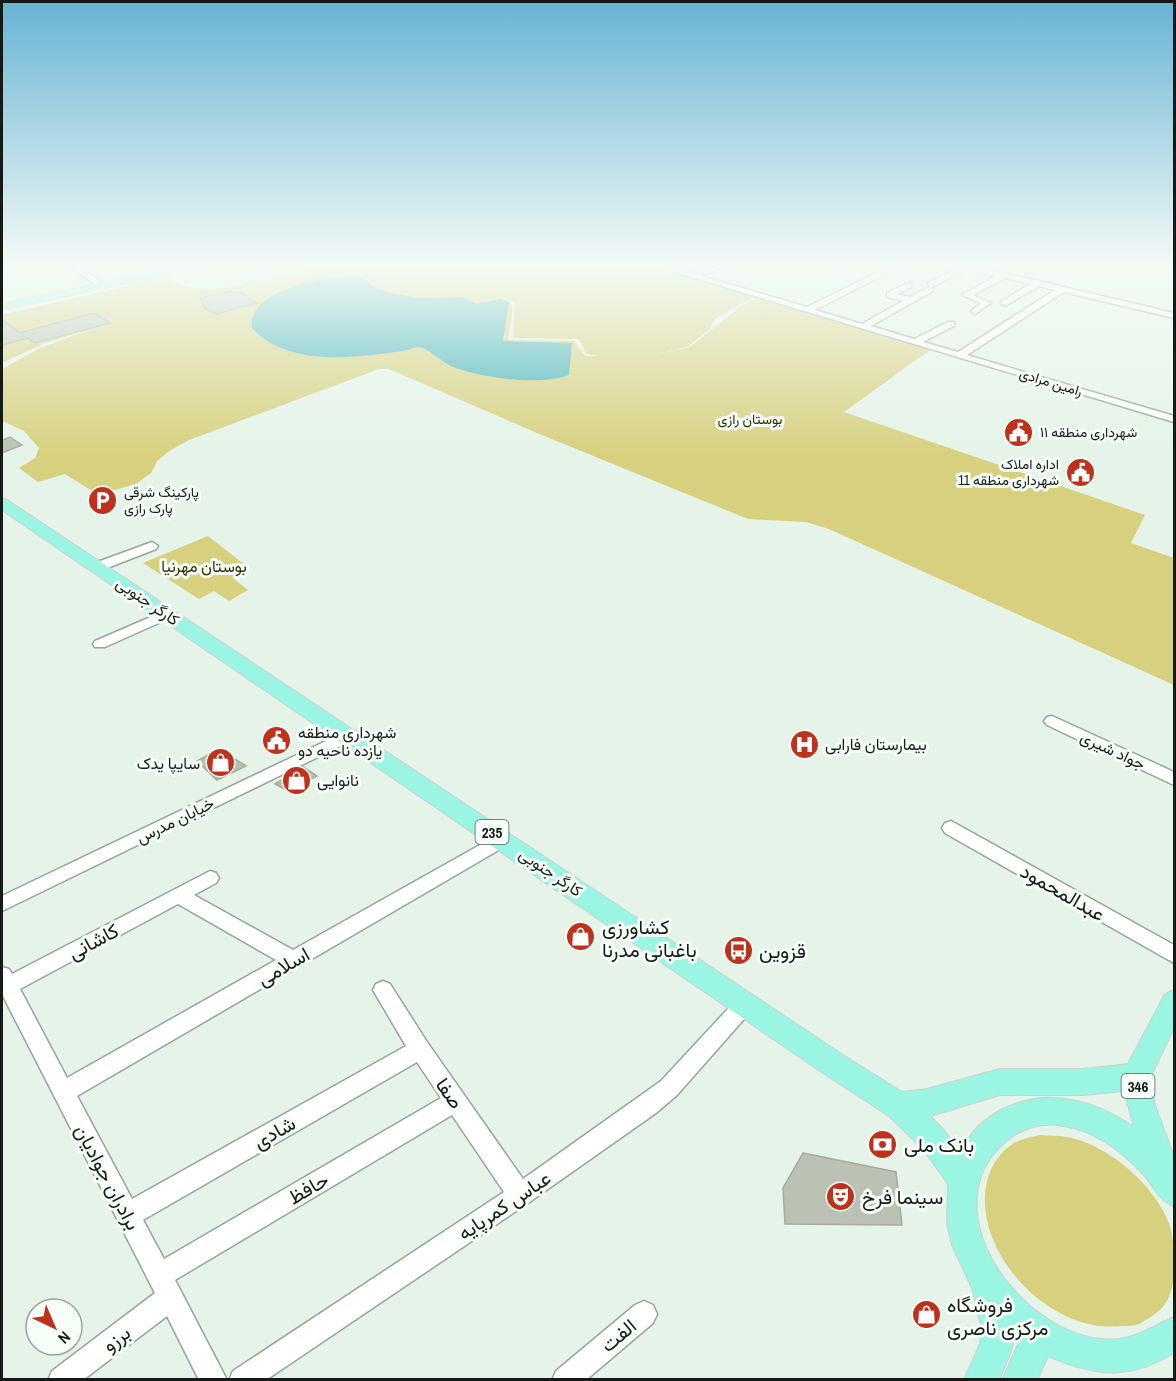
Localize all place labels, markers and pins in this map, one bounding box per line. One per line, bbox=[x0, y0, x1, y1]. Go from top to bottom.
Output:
public building icon: شهرداری منطقه ۱۱ bbox=[1003, 416, 1035, 448]
place label: شهرداری منطقه ۱۱ bbox=[1040, 423, 1137, 441]
place label: اداره املاک شهرداری منطقه 11 bbox=[958, 455, 1059, 489]
public building icon: اداره املاک شهرداری منطقه 11 bbox=[1064, 456, 1096, 488]
place label: پارکینگ شرقی پارک رازی bbox=[124, 483, 199, 518]
parking icon: پارکینگ شرقی پارک رازی bbox=[87, 484, 119, 516]
place label: شهرداری منطقه یازده ناحیه دو bbox=[298, 721, 396, 761]
public building icon: شهرداری منطقه یازده ناحیه دو bbox=[261, 725, 293, 757]
hospital icon: بیمارستان فارابی bbox=[788, 728, 820, 760]
place label: بیمارستان فارابی bbox=[825, 733, 927, 755]
shop icon: سایپا یدک bbox=[205, 747, 237, 779]
place label: سایپا یدک bbox=[137, 752, 200, 775]
shop icon: نانوایی bbox=[280, 764, 312, 796]
place label: نانوایی bbox=[317, 769, 359, 791]
place label: کشاورزی باغبانی مدرنا bbox=[602, 913, 697, 963]
shop icon: کشاورزی باغبانی مدرنا bbox=[565, 921, 597, 953]
bus stop icon: قزوین bbox=[722, 934, 754, 966]
place label: قزوین bbox=[759, 937, 806, 964]
bank icon: بانک ملی bbox=[867, 1128, 899, 1160]
place label: بانک ملی bbox=[904, 1131, 974, 1158]
theatre icon: سینما فرخ bbox=[825, 1180, 857, 1212]
place label: سینما فرخ bbox=[862, 1183, 943, 1211]
place label: فروشگاه مرکزی ناصری bbox=[947, 1291, 1048, 1341]
shop icon: فروشگاه مرکزی ناصری bbox=[910, 1299, 942, 1331]

